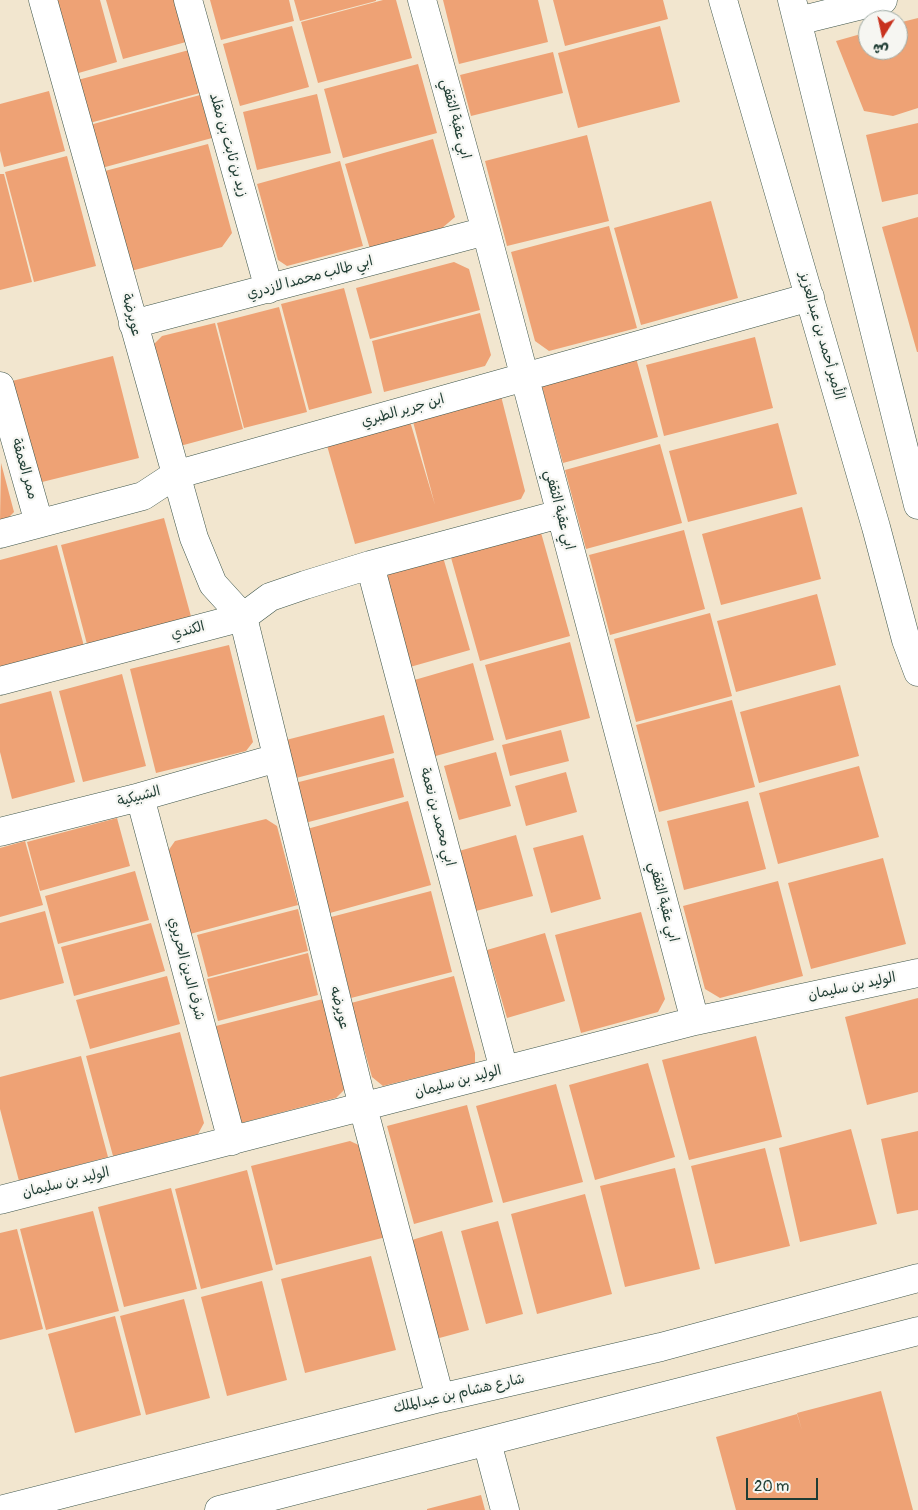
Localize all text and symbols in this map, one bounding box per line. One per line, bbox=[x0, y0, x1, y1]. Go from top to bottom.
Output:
north arrow bbox=[858, 10, 908, 60]
text: ش bbox=[871, 40, 890, 59]
street label: ابي عقبة الثقفي bbox=[436, 77, 474, 161]
street label: زيد بن ثابت بن مقلد bbox=[205, 91, 251, 199]
street label: ابي طالب محمدا لازدري bbox=[245, 253, 375, 303]
street label: الأمير أحمد بن عبدالعزيز bbox=[795, 270, 847, 402]
street label: عويرضة bbox=[118, 292, 144, 338]
street label: ابن جرير الطبري bbox=[359, 391, 447, 431]
street label: ممر العمقة bbox=[7, 437, 41, 501]
street label: ابي عقبة الثقفي bbox=[540, 468, 578, 552]
street label: الكندي bbox=[169, 618, 207, 644]
street label: ابي محمد بن نعمة bbox=[416, 766, 458, 868]
street label: الشبيكية bbox=[116, 783, 162, 811]
street label: ابي عقبة الثقفي bbox=[644, 860, 682, 944]
street label: شرف الدين الحريري bbox=[164, 916, 208, 1022]
street label: الوليد بن سليمان bbox=[807, 970, 897, 1004]
street label: عويرضه bbox=[326, 985, 352, 1031]
street label: الوليد بن سليمان bbox=[413, 1062, 503, 1102]
street label: الوليد بن سليمان bbox=[21, 1164, 111, 1202]
street label: شارع هشام بن عبدالملك bbox=[392, 1371, 526, 1417]
scale bar bbox=[748, 1468, 820, 1500]
text: 20 m bbox=[754, 1477, 789, 1496]

